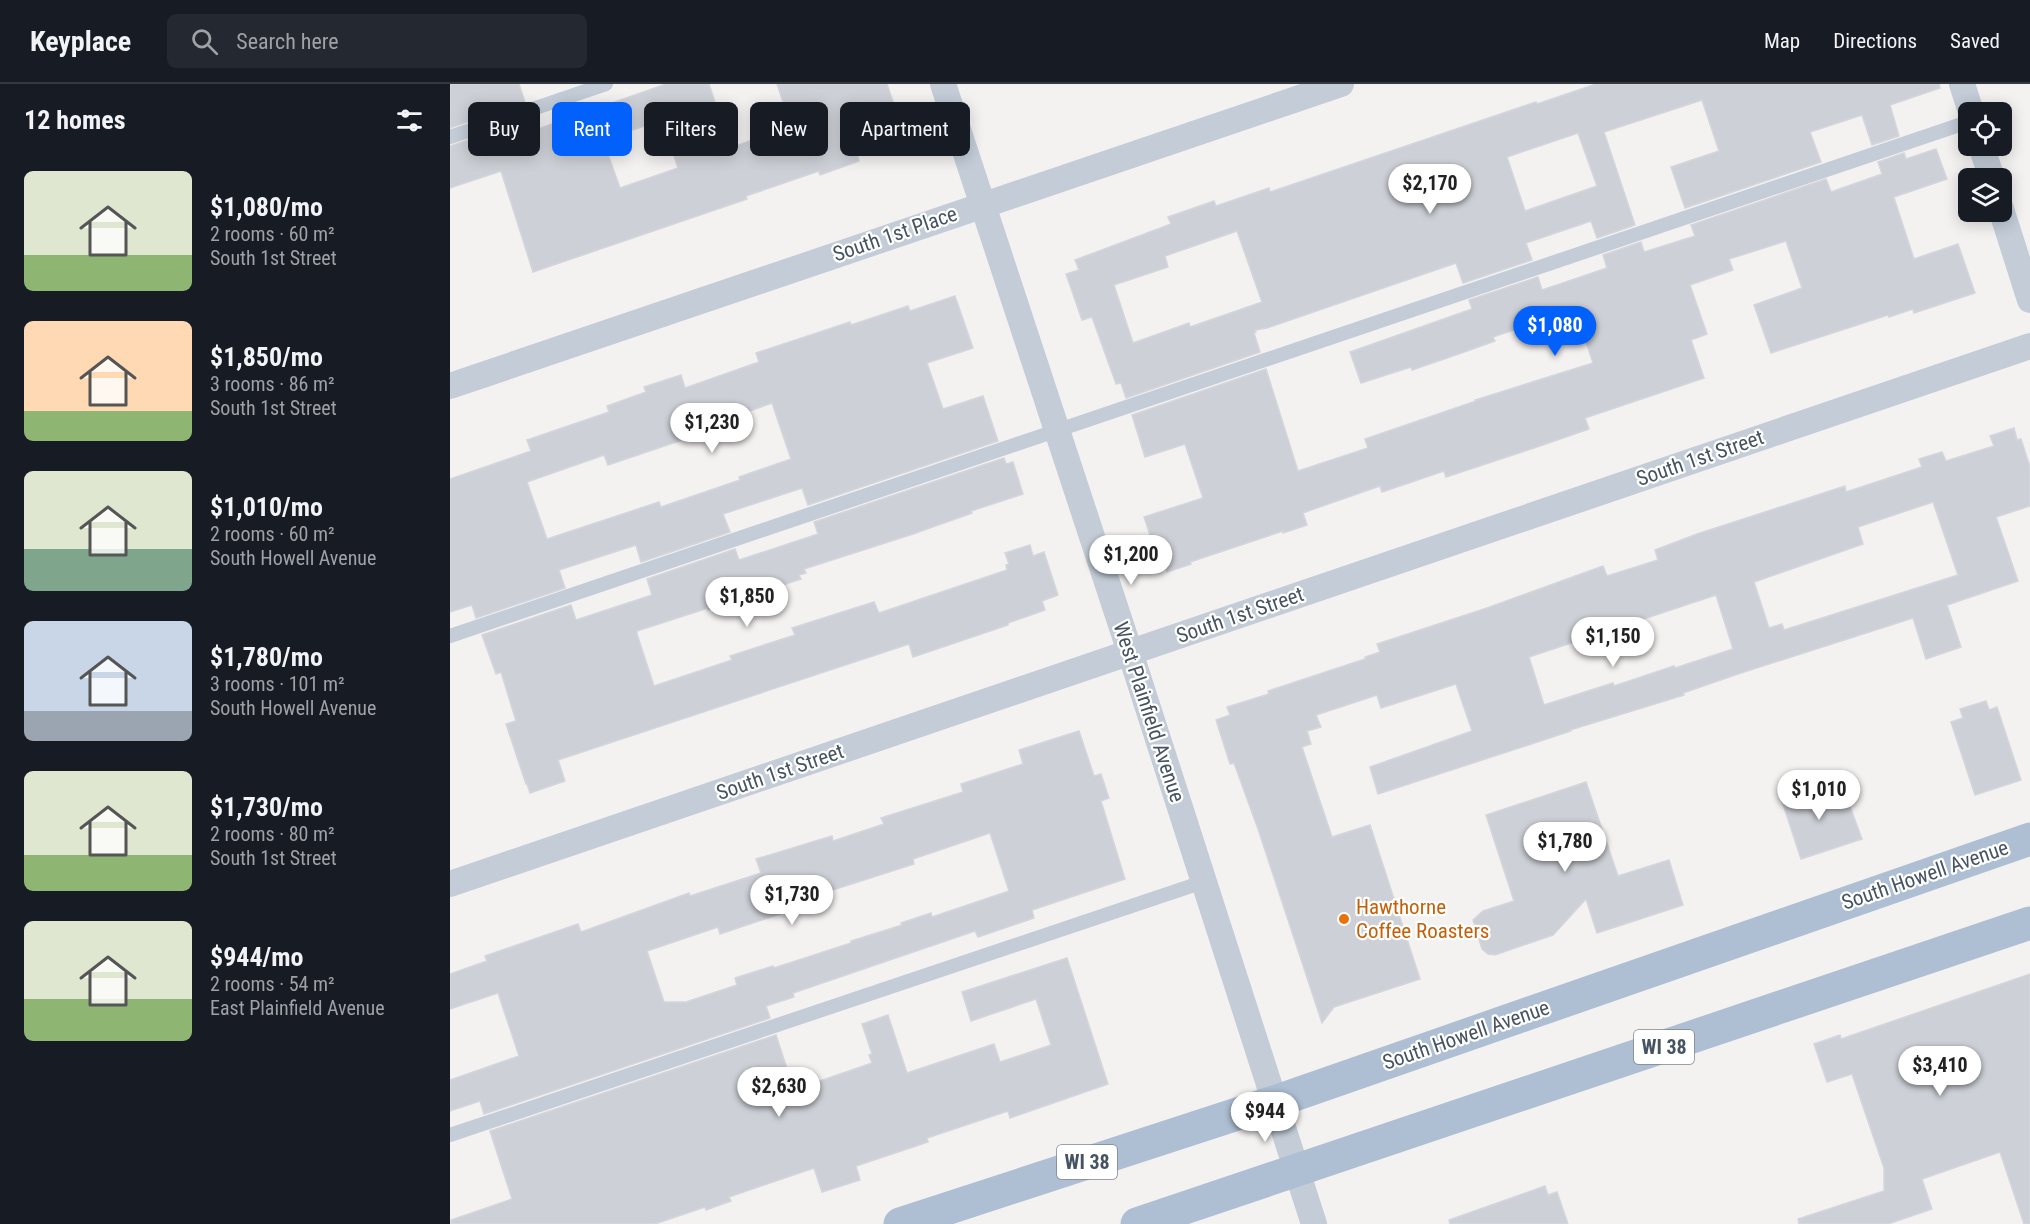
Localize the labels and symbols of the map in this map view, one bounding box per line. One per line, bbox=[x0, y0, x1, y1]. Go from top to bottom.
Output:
pin: $2,170 bbox=[1381, 164, 1479, 215]
street label: South 1st Place bbox=[830, 201, 960, 266]
pin: $1,080 bbox=[1506, 306, 1604, 357]
pin: $1,230 bbox=[663, 403, 761, 454]
street label: South 1st Street bbox=[1633, 425, 1767, 491]
pin: $1,200 bbox=[1082, 535, 1180, 586]
pin: $1,850 bbox=[698, 577, 796, 628]
street label: South 1st Street bbox=[1173, 582, 1307, 648]
pin: $1,150 bbox=[1564, 617, 1662, 668]
street label: West Plainfield Avenue bbox=[1108, 619, 1190, 805]
street label: South 1st Street bbox=[713, 739, 847, 805]
pin: $1,010 bbox=[1770, 770, 1868, 821]
pin: $1,780 bbox=[1516, 822, 1614, 873]
street label: South Howell Avenue bbox=[1838, 835, 2012, 915]
pin: $1,730 bbox=[743, 875, 841, 926]
place label: Hawthorne Coffee Roasters bbox=[1356, 895, 1489, 943]
marker: Hawthorne Coffee Roasters bbox=[1337, 912, 1351, 926]
street label: South Howell Avenue bbox=[1379, 995, 1553, 1075]
road number: WI 38 bbox=[1634, 1030, 1694, 1064]
pin: $3,410 bbox=[1891, 1046, 1989, 1097]
pin: $2,630 bbox=[730, 1067, 828, 1118]
pin: $944 bbox=[1229, 1092, 1301, 1143]
road number: WI 38 bbox=[1057, 1145, 1117, 1179]

